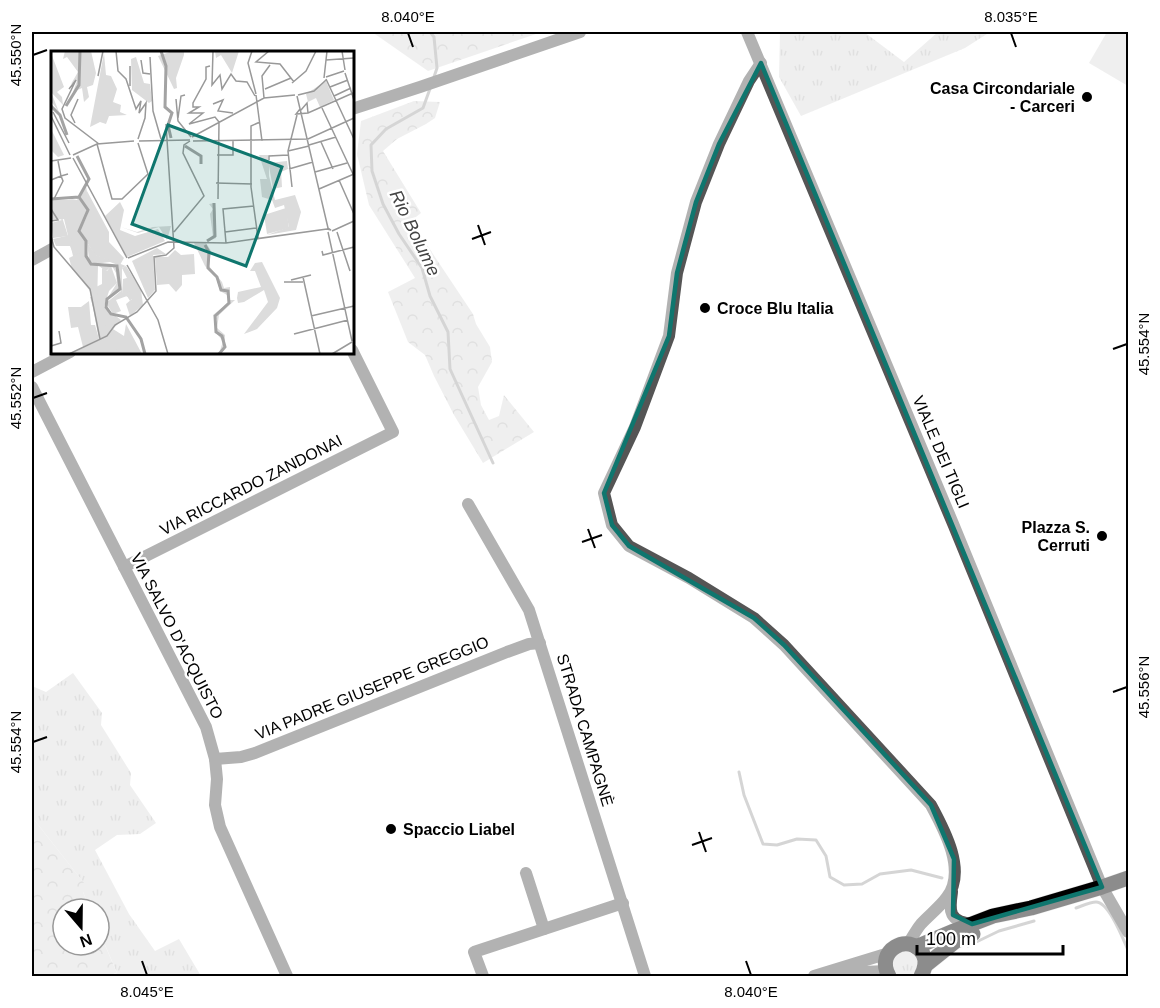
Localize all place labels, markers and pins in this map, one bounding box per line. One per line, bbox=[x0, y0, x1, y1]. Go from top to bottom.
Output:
place label: Casa Circondariale - Carceri bbox=[930, 80, 1075, 115]
marker: Casa Circondariale - Carceri bbox=[1080, 90, 1094, 104]
place label: Croce Blu Italia bbox=[717, 300, 834, 317]
marker: Croce Blu Italia bbox=[698, 301, 712, 315]
place label: PIazza S. Cerruti bbox=[1022, 519, 1090, 554]
marker: PIazza S. Cerruti bbox=[1095, 529, 1109, 543]
place label: Spaccio Liabel bbox=[403, 821, 515, 838]
marker: Spaccio Liabel bbox=[384, 822, 398, 836]

